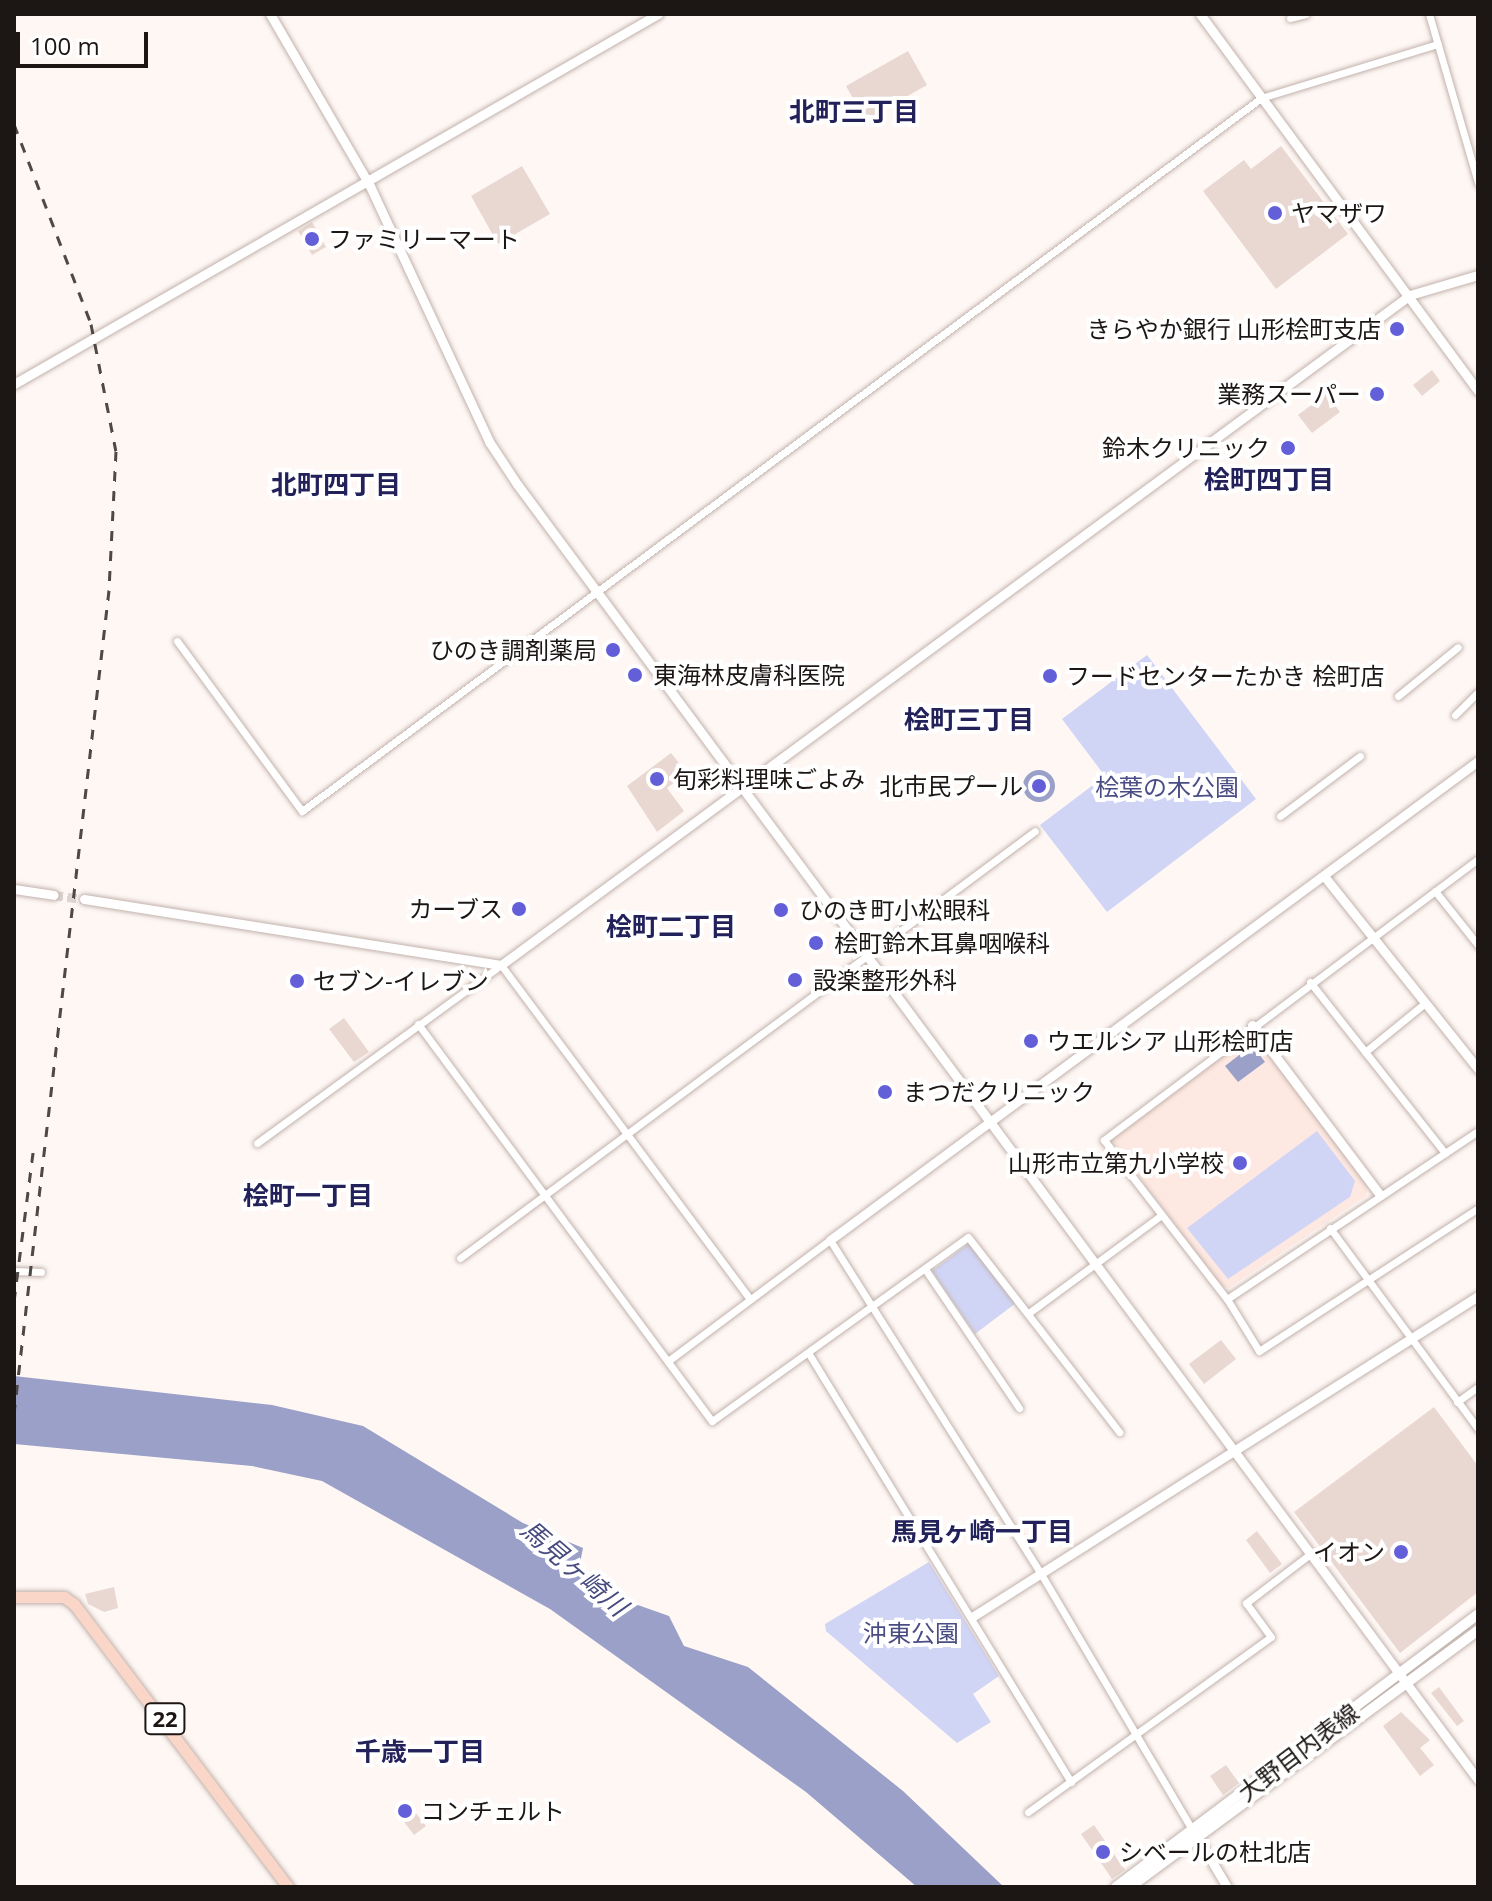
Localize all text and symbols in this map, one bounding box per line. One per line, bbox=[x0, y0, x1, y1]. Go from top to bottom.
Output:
scale bar bbox=[20, 16, 152, 66]
text: 100 m bbox=[30, 29, 100, 62]
district label: 北町三丁目 bbox=[789, 96, 919, 128]
place label: ヤマザワ bbox=[1291, 199, 1387, 227]
marker: ヤマザワ bbox=[1266, 204, 1284, 222]
place label: ファミリーマート bbox=[328, 225, 520, 253]
marker: ファミリーマート bbox=[303, 230, 321, 248]
place label: きらやか銀行 山形桧町支店 bbox=[1087, 315, 1381, 343]
marker: きらやか銀行 山形桧町支店 bbox=[1388, 320, 1406, 338]
place label: 業務スーパー bbox=[1217, 380, 1361, 408]
marker: 業務スーパー bbox=[1368, 385, 1386, 403]
place label: 鈴木クリニック bbox=[1102, 434, 1270, 462]
marker: 鈴木クリニック bbox=[1277, 437, 1299, 459]
district label: 桧町四丁目 bbox=[1204, 464, 1334, 496]
district label: 北町四丁目 bbox=[271, 469, 401, 501]
place label: ひのき調剤薬局 bbox=[429, 636, 597, 664]
marker: ひのき調剤薬局 bbox=[604, 641, 622, 659]
place label: 東海林皮膚科医院 bbox=[653, 661, 845, 689]
place label: フードセンターたかき 桧町店 bbox=[1066, 662, 1384, 690]
marker: 東海林皮膚科医院 bbox=[624, 664, 646, 686]
marker: フードセンターたかき 桧町店 bbox=[1041, 667, 1059, 685]
district label: 桧町三丁目 bbox=[904, 704, 1034, 736]
place label: 旬彩料理味ごよみ bbox=[673, 765, 865, 793]
marker: 旬彩料理味ごよみ bbox=[648, 770, 666, 788]
place label: 北市民プール bbox=[879, 772, 1023, 800]
park label: 桧葉の木公園 bbox=[1095, 773, 1239, 801]
marker: 北市民プール bbox=[1030, 777, 1048, 795]
place label: カーブス bbox=[407, 895, 503, 923]
place label: ひのき町小松眼科 bbox=[799, 896, 991, 924]
marker: ひのき町小松眼科 bbox=[770, 899, 792, 921]
marker: カーブス bbox=[510, 900, 528, 918]
district label: 桧町二丁目 bbox=[606, 911, 736, 943]
place label: 桧町鈴木耳鼻咽喉科 bbox=[834, 929, 1050, 957]
marker: 桧町鈴木耳鼻咽喉科 bbox=[805, 932, 827, 954]
place label: 設楽整形外科 bbox=[813, 966, 957, 994]
place label: セブン-イレブン bbox=[313, 967, 489, 995]
marker: 設楽整形外科 bbox=[784, 969, 806, 991]
marker: セブン-イレブン bbox=[288, 972, 306, 990]
place label: ウエルシア 山形桧町店 bbox=[1047, 1027, 1293, 1055]
marker: ウエルシア 山形桧町店 bbox=[1022, 1032, 1040, 1050]
place label: まつだクリニック bbox=[903, 1078, 1095, 1106]
marker: まつだクリニック bbox=[874, 1081, 896, 1103]
place label: 山形市立第九小学校 bbox=[1008, 1149, 1224, 1177]
marker: 山形市立第九小学校 bbox=[1231, 1154, 1249, 1172]
district label: 桧町一丁目 bbox=[243, 1180, 373, 1212]
water label: 馬見ヶ崎川 bbox=[515, 1514, 633, 1622]
district label: 馬見ヶ崎一丁目 bbox=[891, 1516, 1073, 1548]
place label: イオン bbox=[1313, 1538, 1385, 1566]
marker: イオン bbox=[1392, 1543, 1410, 1561]
park label: 沖東公園 bbox=[863, 1619, 959, 1647]
street label: 大野目内表線 bbox=[1232, 1697, 1364, 1807]
road number: 22 bbox=[143, 1701, 187, 1737]
district label: 千歳一丁目 bbox=[355, 1736, 485, 1768]
place label: コンチェルト bbox=[421, 1797, 565, 1825]
marker: コンチェルト bbox=[396, 1802, 414, 1820]
place label: シベールの杜北店 bbox=[1119, 1838, 1311, 1866]
marker: シベールの杜北店 bbox=[1094, 1843, 1112, 1861]

